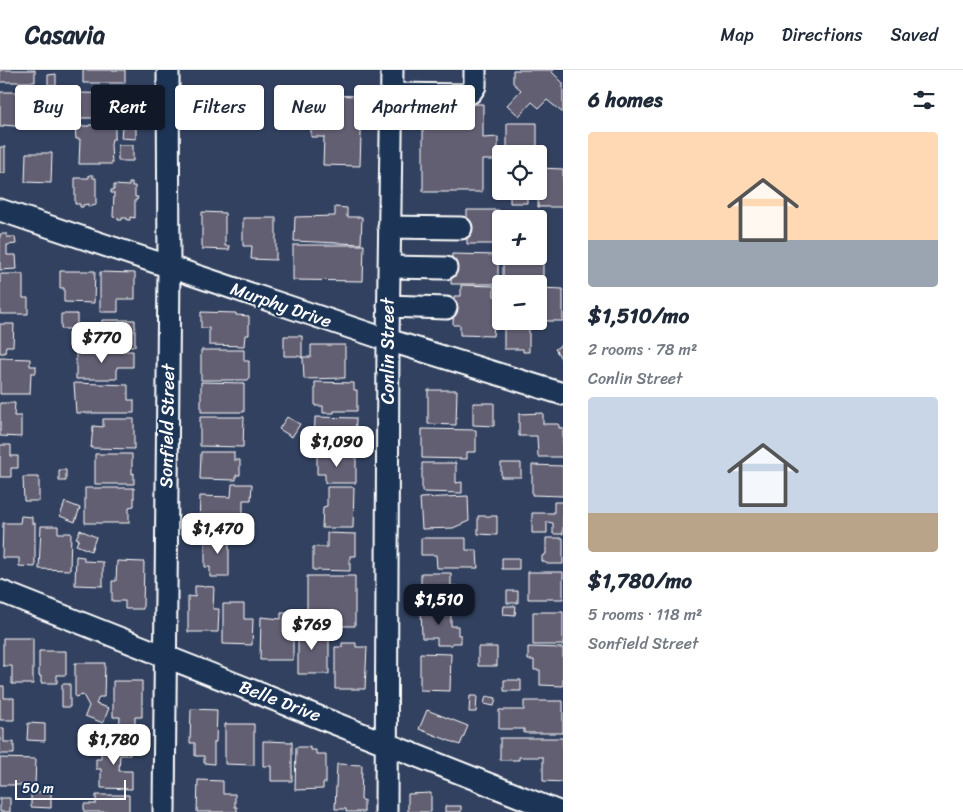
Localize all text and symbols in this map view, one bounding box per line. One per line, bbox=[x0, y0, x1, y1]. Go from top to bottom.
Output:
text: Casavia bbox=[25, 14, 105, 56]
text: Map bbox=[721, 19, 754, 51]
text: Directions bbox=[782, 19, 863, 51]
text: Saved bbox=[891, 19, 938, 51]
text: 6 homes bbox=[588, 81, 663, 119]
chip: Buy bbox=[15, 85, 81, 130]
chip: Rent bbox=[91, 85, 165, 130]
chip: Filters bbox=[175, 85, 264, 130]
chip: New bbox=[274, 85, 344, 130]
chip: Apartment bbox=[354, 85, 475, 130]
icon: filters bbox=[910, 86, 938, 114]
map controls bbox=[492, 145, 547, 330]
button: locate bbox=[492, 145, 547, 200]
icon: home bbox=[718, 165, 808, 255]
button: + bbox=[492, 210, 547, 265]
street label: Murphy Drive bbox=[226, 273, 336, 337]
button: − bbox=[492, 275, 547, 330]
street label: Conlin Street bbox=[372, 297, 404, 404]
text: $1,510/mo bbox=[588, 297, 689, 335]
pin: $770 bbox=[72, 322, 132, 364]
text: $770 bbox=[82, 323, 122, 352]
text: 2 rooms · 78 m² bbox=[588, 335, 697, 364]
street label: Sonfield Street bbox=[150, 363, 184, 488]
text: Conlin Street bbox=[588, 364, 683, 393]
pin: $1,090 bbox=[296, 426, 378, 468]
text: $1,090 bbox=[311, 427, 363, 456]
icon: home bbox=[718, 430, 808, 520]
pin: $1,470 bbox=[177, 512, 259, 555]
text: $1,470 bbox=[192, 514, 244, 543]
text: $1,780/mo bbox=[588, 562, 692, 600]
pin: $1,510 bbox=[398, 584, 480, 626]
text: $1,510 bbox=[415, 585, 463, 614]
text: 5 rooms · 118 m² bbox=[588, 600, 702, 629]
pin: $769 bbox=[282, 608, 342, 651]
text: $769 bbox=[293, 610, 331, 639]
text: Sonfield Street bbox=[588, 629, 699, 658]
street label: Belle Drive bbox=[234, 671, 326, 731]
pin: $1,780 bbox=[73, 724, 155, 766]
text: $1,780 bbox=[89, 725, 139, 754]
text: 50 m bbox=[22, 776, 54, 801]
scale bar bbox=[15, 777, 126, 800]

